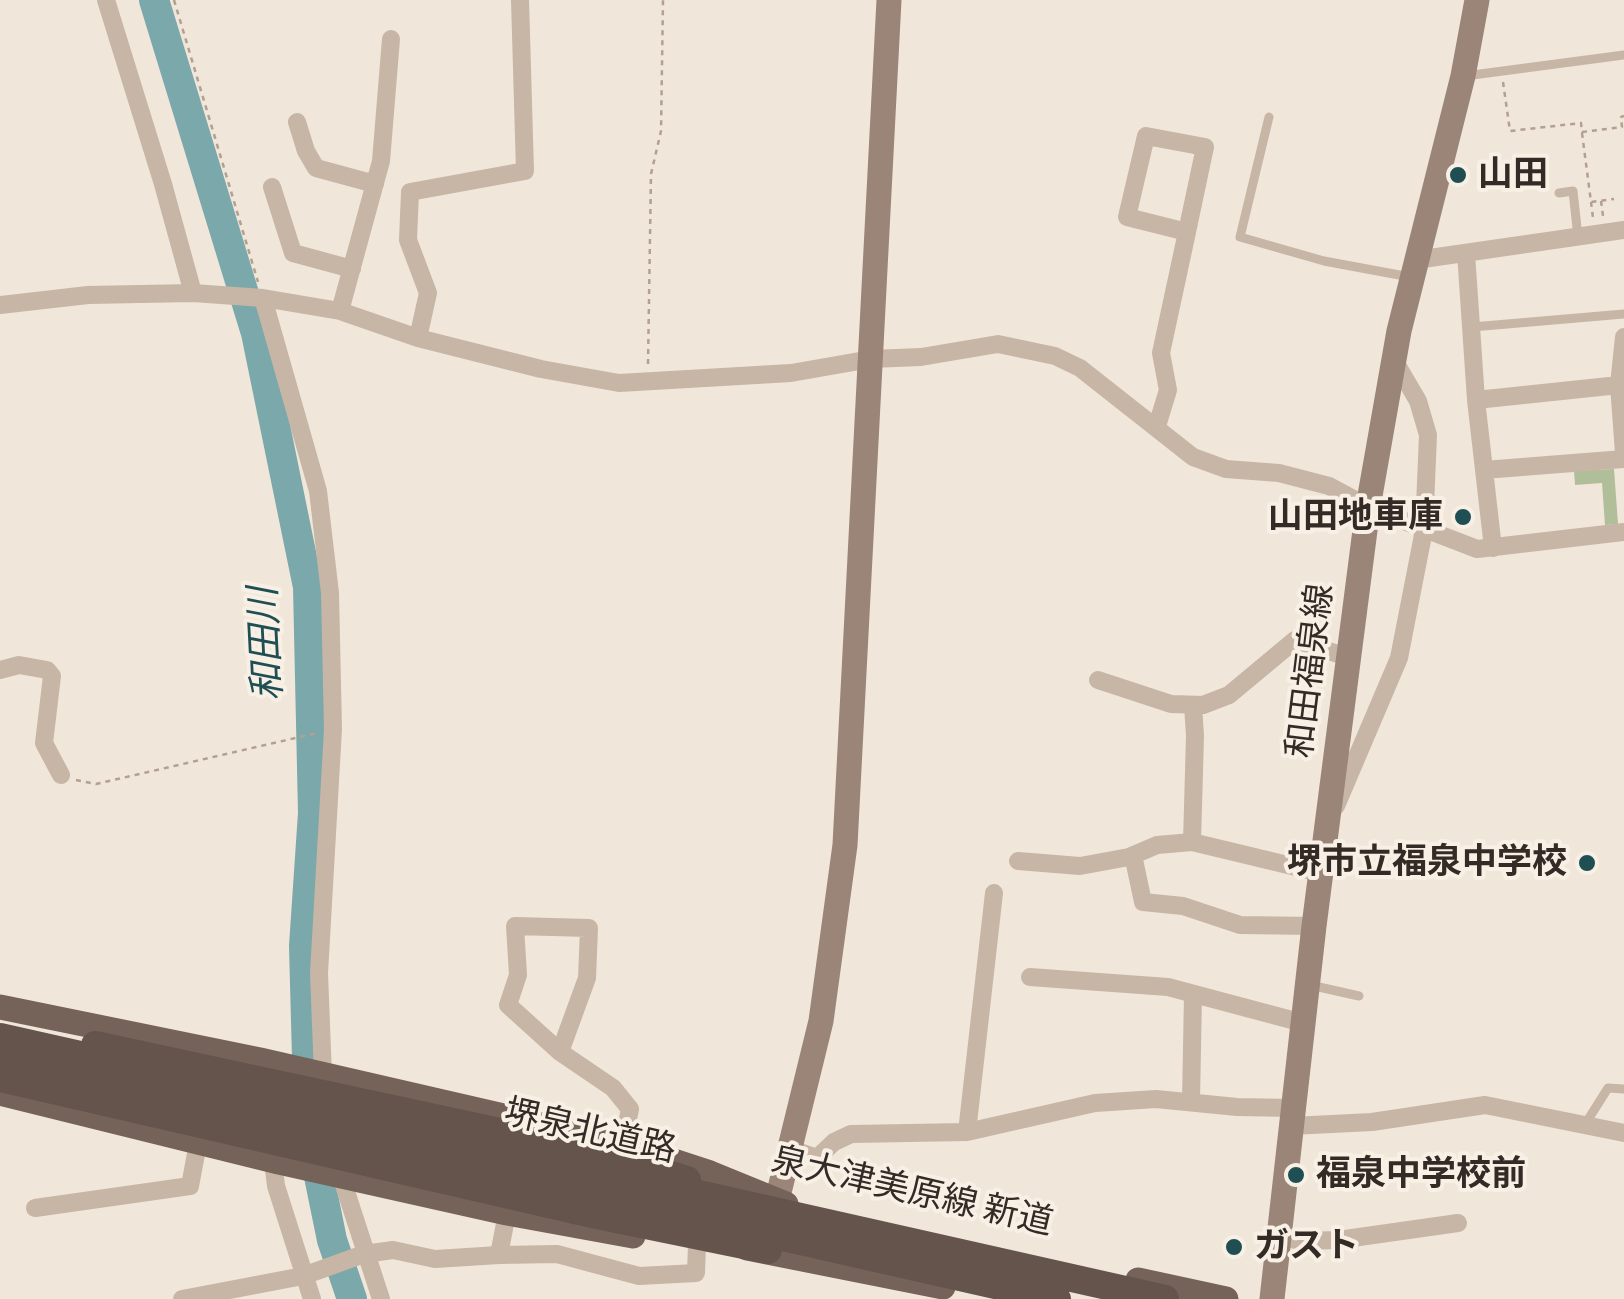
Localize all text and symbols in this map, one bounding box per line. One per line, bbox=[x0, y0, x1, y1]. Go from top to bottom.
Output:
place label: 山田 bbox=[1478, 154, 1548, 196]
marker: 山田 bbox=[1447, 164, 1469, 186]
place label: 山田地車庫 bbox=[1268, 496, 1443, 538]
marker: 山田地車庫 bbox=[1452, 506, 1474, 528]
street label: 和田福泉線 bbox=[1279, 582, 1343, 760]
water label: 和田川 bbox=[241, 586, 293, 702]
place label: 堺市立福泉中学校 bbox=[1287, 842, 1567, 884]
marker: 堺市立福泉中学校 bbox=[1576, 852, 1598, 874]
street label: 堺泉北道路 bbox=[500, 1092, 680, 1172]
street label: 泉大津美原線 新道 bbox=[767, 1139, 1057, 1245]
place label: 福泉中学校前 bbox=[1316, 1154, 1526, 1196]
marker: 福泉中学校前 bbox=[1285, 1164, 1307, 1186]
place label: ガスト bbox=[1254, 1226, 1359, 1268]
marker: ガスト bbox=[1223, 1236, 1245, 1258]

